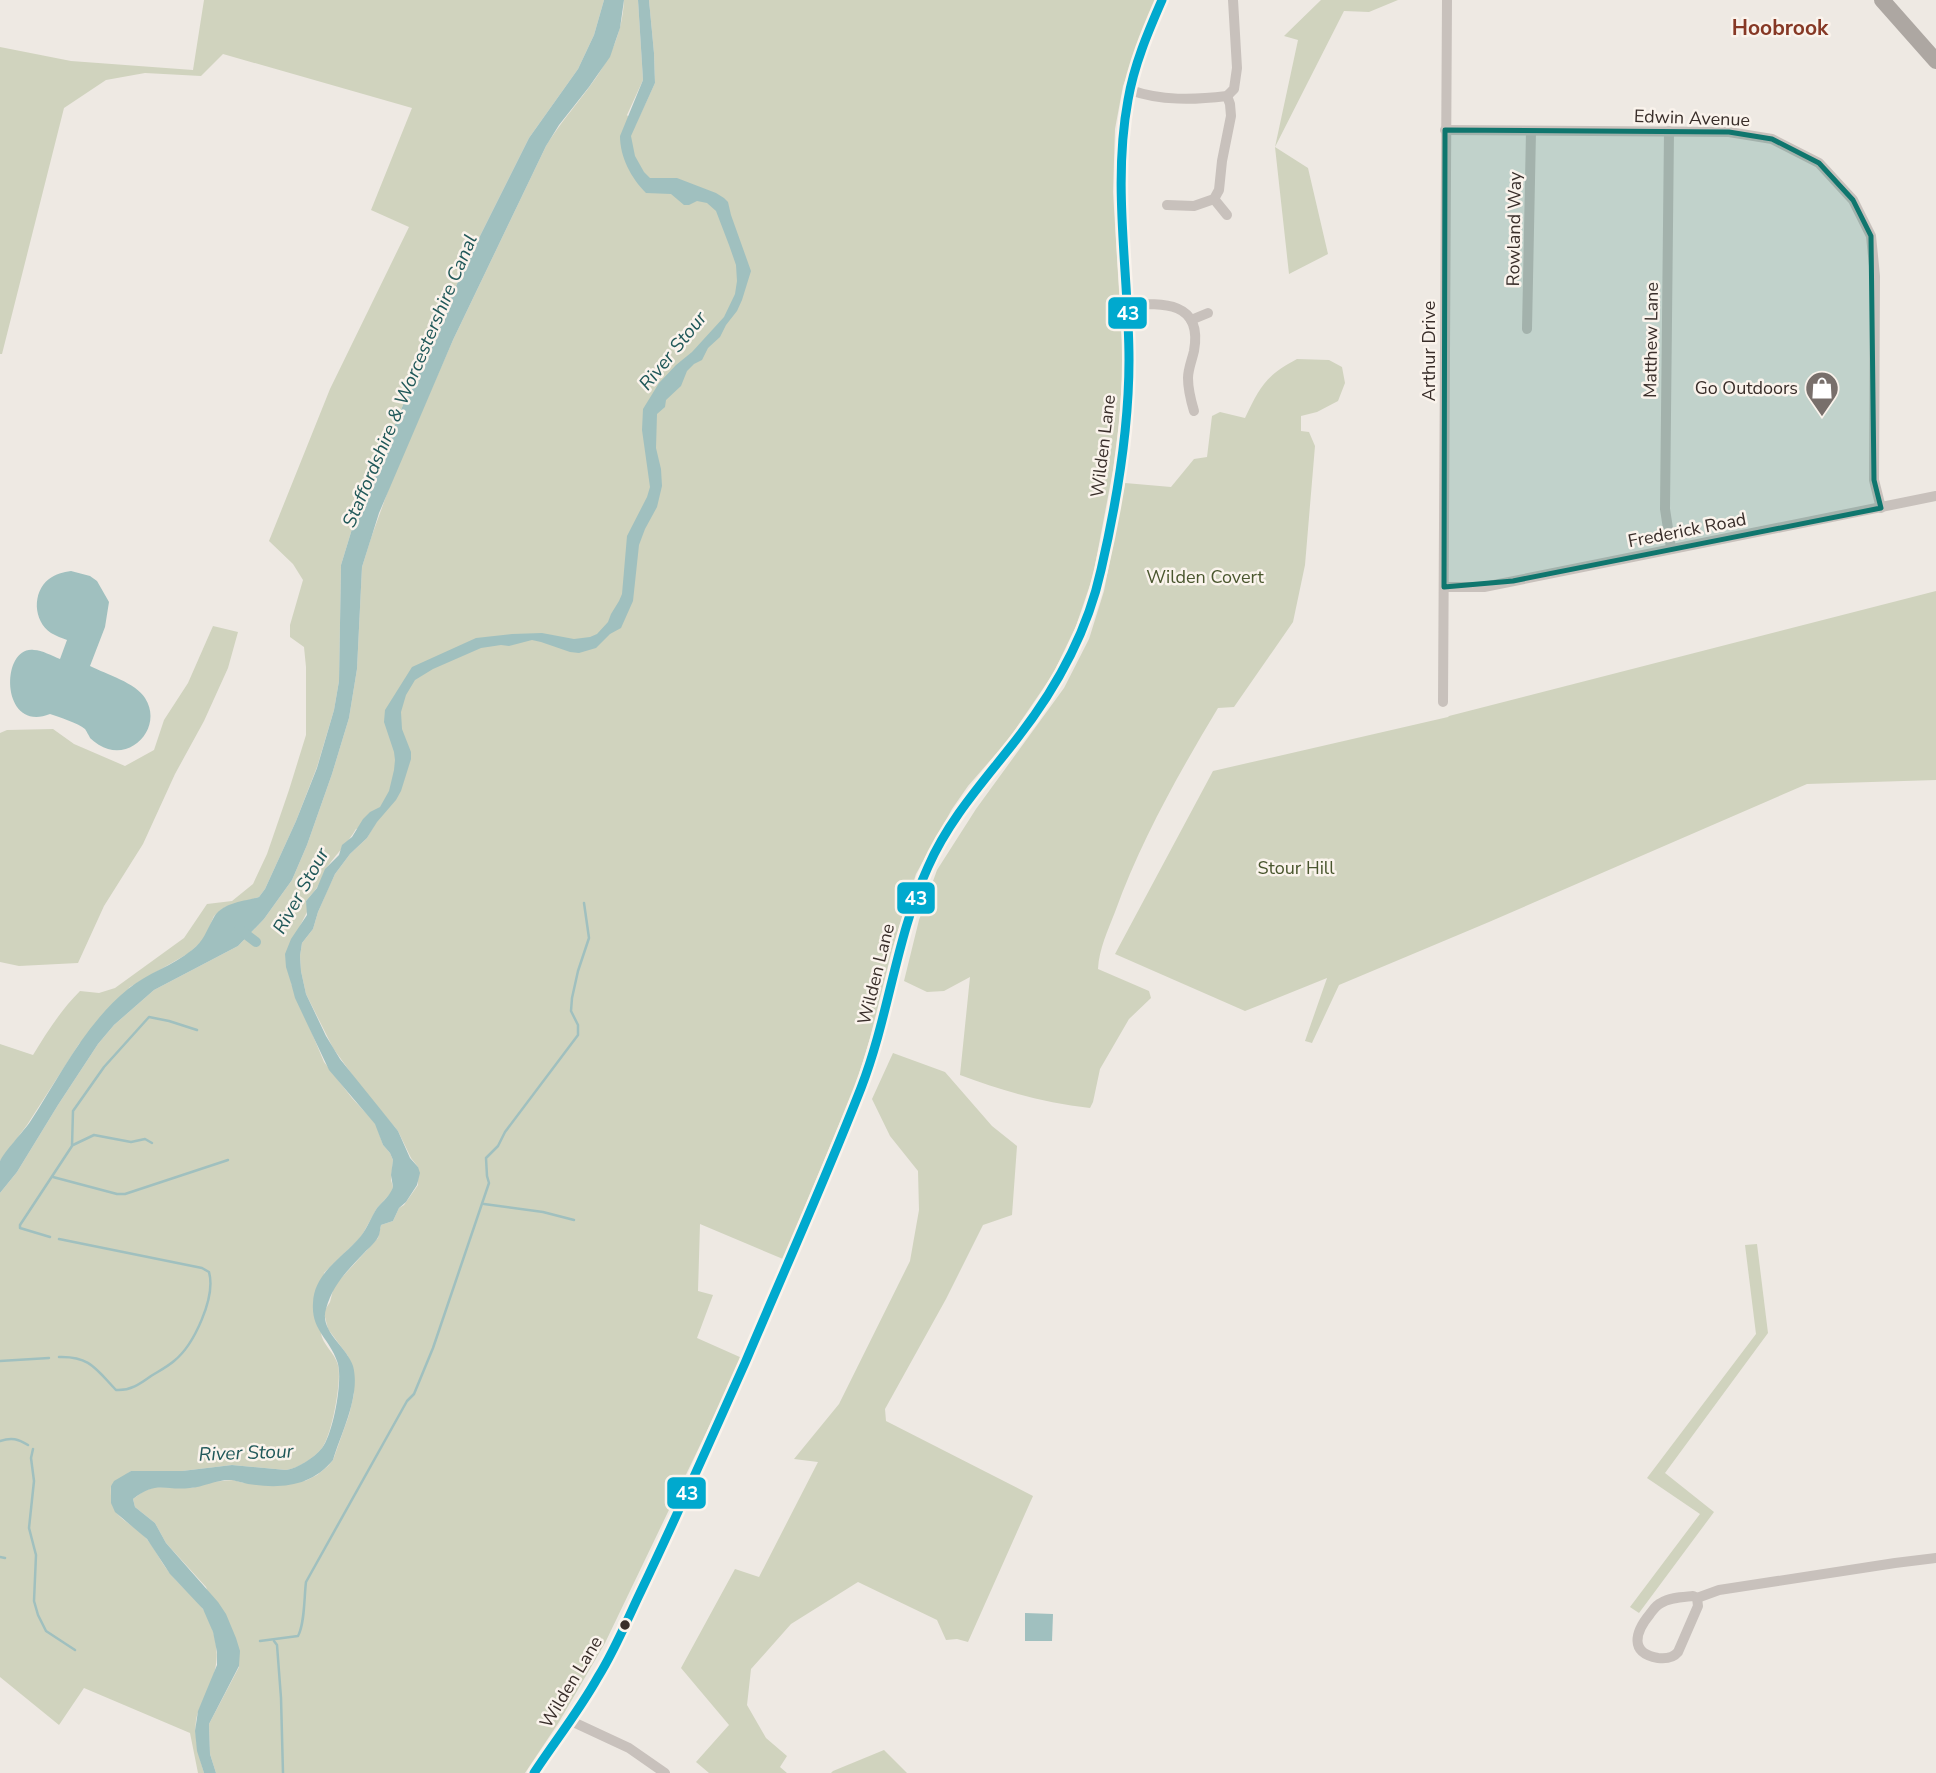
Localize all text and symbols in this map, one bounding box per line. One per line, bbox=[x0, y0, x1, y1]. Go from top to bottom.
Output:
district label: Hoobrook bbox=[1732, 14, 1829, 42]
street label: Edwin Avenue bbox=[1633, 104, 1751, 132]
street label: Rowland Way bbox=[1501, 171, 1527, 286]
water label: Staffordshire & Worcestershire Canal bbox=[336, 230, 484, 532]
street label: Matthew Lane bbox=[1638, 282, 1664, 398]
line badge: 43 bbox=[1107, 296, 1148, 330]
text: 43 bbox=[1117, 301, 1139, 327]
street label: Arthur Drive bbox=[1417, 301, 1441, 401]
water label: River Stour bbox=[633, 305, 714, 396]
shop icon: Go Outdoors bbox=[1803, 369, 1841, 418]
place label: Go Outdoors bbox=[1695, 376, 1798, 400]
street label: Wilden Lane bbox=[1085, 393, 1121, 499]
street label: Frederick Road bbox=[1626, 507, 1748, 553]
park label: Wilden Covert bbox=[1146, 565, 1264, 589]
water label: River Stour bbox=[267, 842, 336, 939]
park label: Stour Hill bbox=[1258, 856, 1335, 880]
line badge: 43 bbox=[896, 881, 936, 915]
text: 43 bbox=[905, 886, 927, 912]
street label: Wilden Lane bbox=[852, 921, 900, 1027]
water label: River Stour bbox=[198, 1438, 295, 1468]
line badge: 43 bbox=[666, 1476, 707, 1510]
text: 43 bbox=[676, 1481, 698, 1507]
unlabelled marker bbox=[618, 1618, 632, 1632]
street label: Wilden Lane bbox=[534, 1632, 608, 1732]

